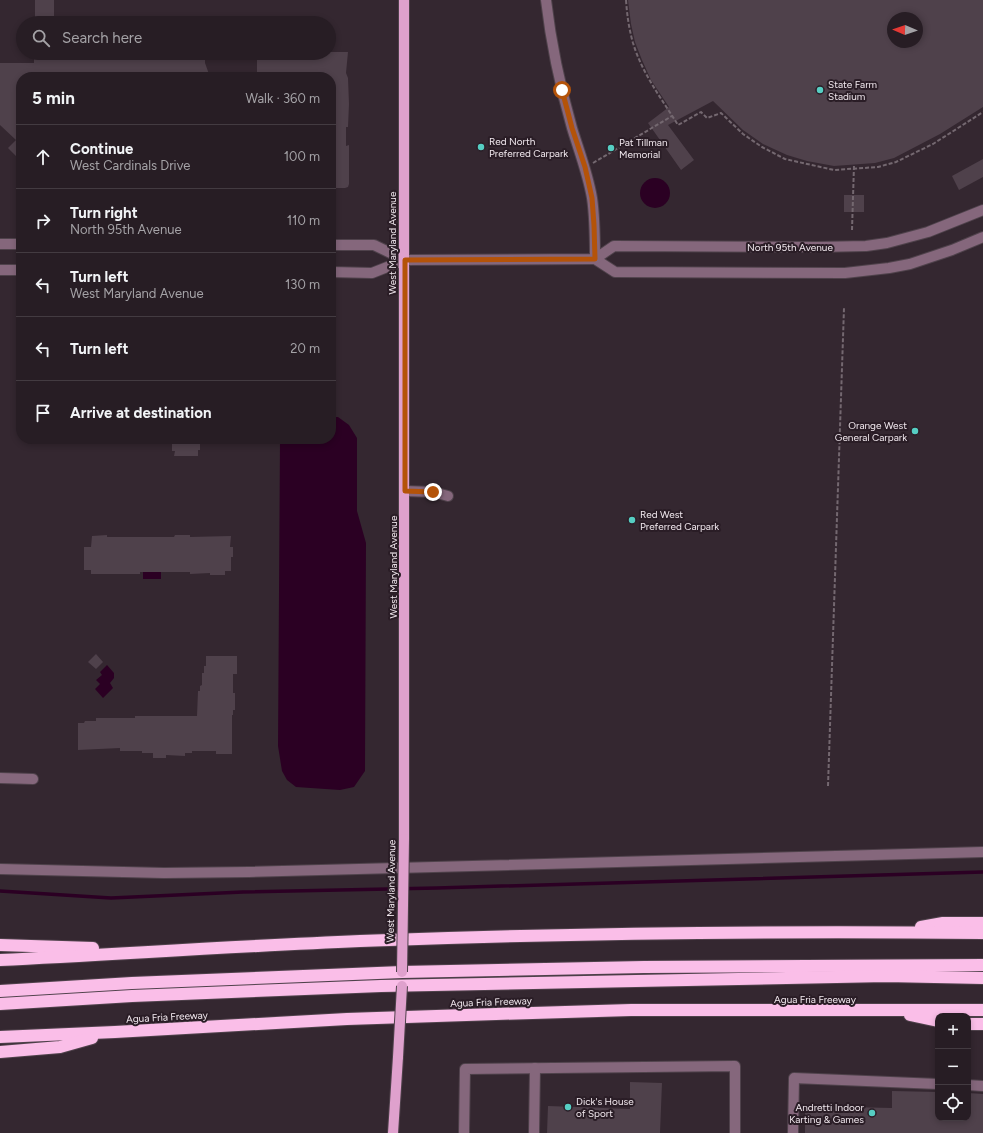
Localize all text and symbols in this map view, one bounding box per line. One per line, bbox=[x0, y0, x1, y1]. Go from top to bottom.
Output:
north arrow bbox=[887, 12, 923, 48]
search box bbox=[16, 16, 336, 60]
icon: search bbox=[30, 27, 52, 49]
text: Search here bbox=[62, 29, 142, 47]
place label: State Farm Stadium bbox=[828, 78, 877, 103]
route start bbox=[553, 81, 571, 99]
marker: State Farm Stadium bbox=[815, 85, 825, 95]
text: 5 min bbox=[32, 88, 75, 108]
text: Walk · 360 m bbox=[245, 91, 320, 106]
place label: Red North Preferred Carpark bbox=[489, 135, 568, 160]
place label: Pat Tillman Memorial bbox=[619, 136, 668, 161]
text: Continue bbox=[70, 140, 133, 158]
marker: Red North Preferred Carpark bbox=[476, 142, 486, 152]
marker: Pat Tillman Memorial bbox=[606, 143, 616, 153]
icon: ahead bbox=[32, 146, 54, 168]
text: 100 m bbox=[284, 149, 320, 164]
text: West Cardinals Drive bbox=[70, 158, 190, 173]
street label: West Maryland Avenue bbox=[386, 191, 399, 294]
text: Turn right bbox=[70, 204, 138, 222]
icon: right bbox=[32, 210, 54, 232]
text: 110 m bbox=[287, 213, 320, 228]
text: North 95th Avenue bbox=[70, 222, 182, 237]
street label: North 95th Avenue bbox=[747, 241, 833, 254]
text: Turn left bbox=[70, 268, 128, 286]
icon: left bbox=[32, 274, 54, 296]
text: 130 m bbox=[285, 277, 320, 292]
text: West Maryland Avenue bbox=[70, 286, 204, 301]
icon: left bbox=[32, 338, 54, 360]
text: Turn left bbox=[70, 340, 128, 358]
text: 20 m bbox=[290, 341, 320, 356]
icon: arrive bbox=[32, 402, 54, 424]
text: Arrive at destination bbox=[70, 404, 211, 422]
place label: Orange West General Carpark bbox=[835, 419, 907, 444]
marker: Orange West General Carpark bbox=[910, 426, 920, 436]
route end bbox=[424, 483, 442, 501]
place label: Red West Preferred Carpark bbox=[640, 508, 719, 533]
street label: West Maryland Avenue bbox=[387, 515, 400, 618]
marker: Red West Preferred Carpark bbox=[627, 515, 637, 525]
street label: West Maryland Avenue bbox=[384, 839, 398, 943]
street label: Agua Fria Freeway bbox=[774, 993, 857, 1006]
street label: Agua Fria Freeway bbox=[450, 994, 533, 1010]
street label: Agua Fria Freeway bbox=[126, 1008, 209, 1026]
map controls bbox=[935, 1013, 971, 1121]
button: + bbox=[935, 1013, 971, 1049]
button: − bbox=[935, 1049, 971, 1085]
button: locate bbox=[935, 1085, 971, 1121]
place label: Dick's House of Sport bbox=[576, 1095, 634, 1120]
place label: Andretti Indoor Karting & Games bbox=[789, 1101, 865, 1126]
marker: Dick's House of Sport bbox=[563, 1102, 573, 1112]
marker: Andretti Indoor Karting & Games bbox=[867, 1108, 877, 1118]

